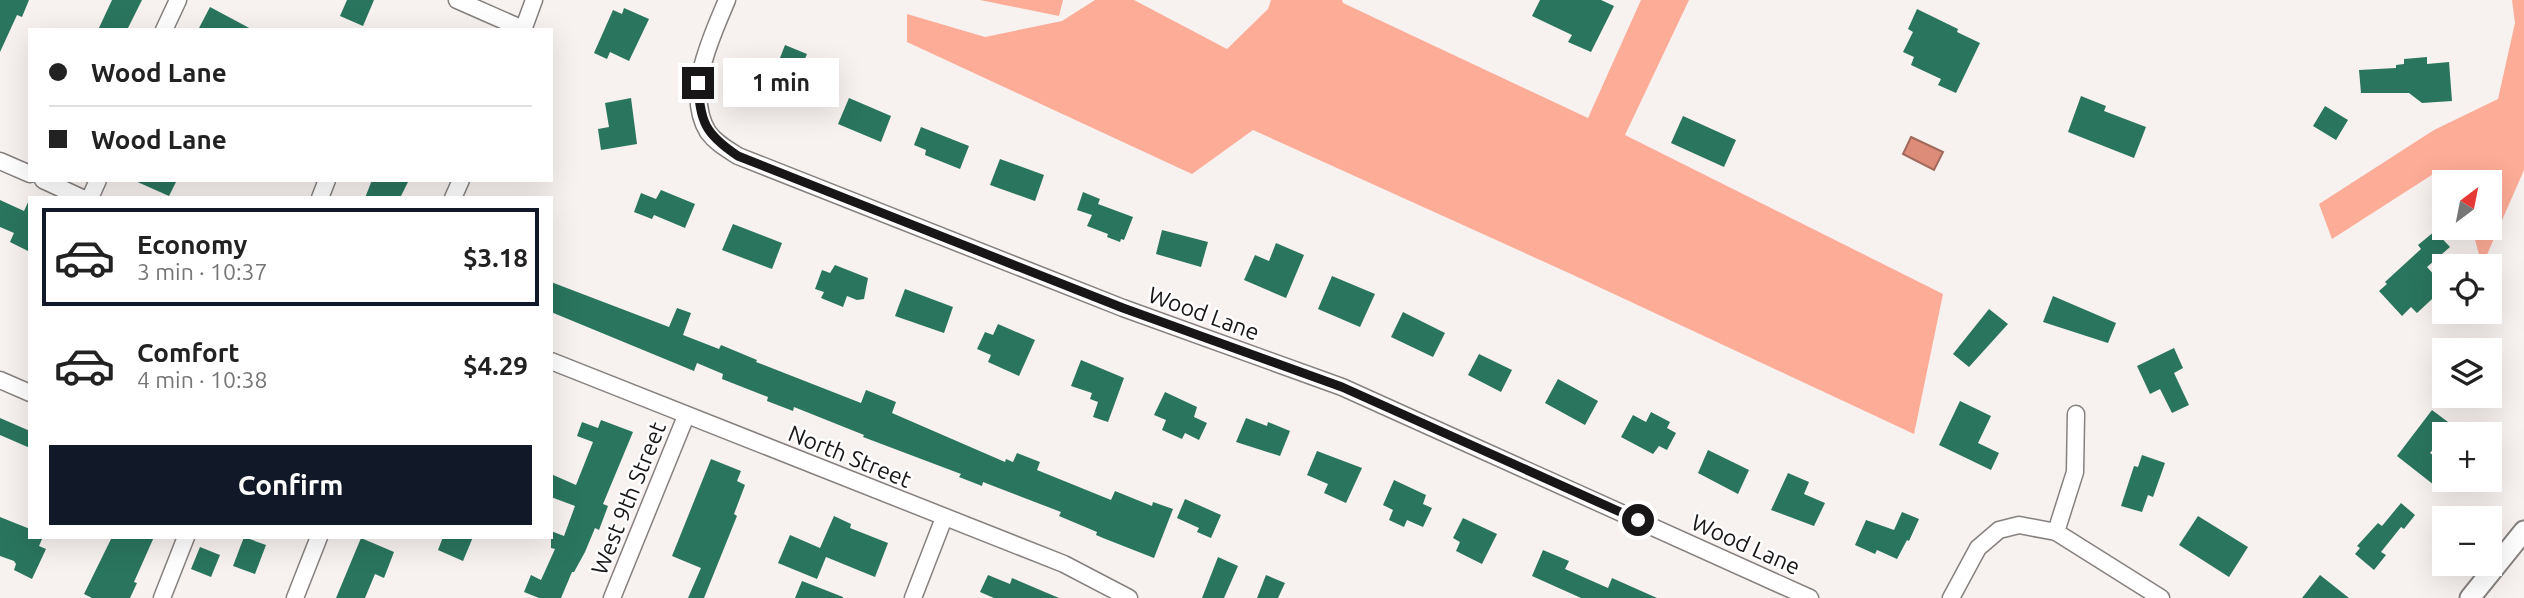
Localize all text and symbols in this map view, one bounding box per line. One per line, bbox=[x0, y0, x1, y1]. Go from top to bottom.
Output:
text: Wood Lane bbox=[91, 58, 227, 87]
callout: 1 min bbox=[722, 58, 838, 108]
route end bbox=[682, 67, 714, 99]
text: 1 min bbox=[752, 70, 810, 95]
text: Wood Lane bbox=[91, 125, 227, 154]
north arrow bbox=[2432, 170, 2502, 240]
map controls bbox=[2432, 170, 2502, 576]
icon: car bbox=[53, 226, 116, 289]
text: Economy bbox=[137, 230, 247, 259]
text: $3.18 bbox=[463, 243, 528, 272]
button: locate bbox=[2432, 254, 2502, 324]
text: 3 min · 10:37 bbox=[137, 259, 268, 284]
street label: Wood Lane bbox=[1145, 281, 1263, 345]
icon: car bbox=[53, 334, 116, 397]
text: Comfort bbox=[137, 338, 240, 367]
button: layers bbox=[2432, 338, 2502, 408]
text: $4.29 bbox=[463, 351, 528, 380]
text: 4 min · 10:38 bbox=[137, 367, 268, 392]
street label: West 9th Street bbox=[586, 418, 670, 578]
street label: North Street bbox=[785, 420, 915, 492]
button: + bbox=[2432, 422, 2502, 492]
button: Confirm bbox=[49, 445, 532, 525]
route start bbox=[1622, 504, 1654, 536]
button: − bbox=[2432, 506, 2502, 576]
street label: Wood Lane bbox=[1688, 509, 1804, 579]

